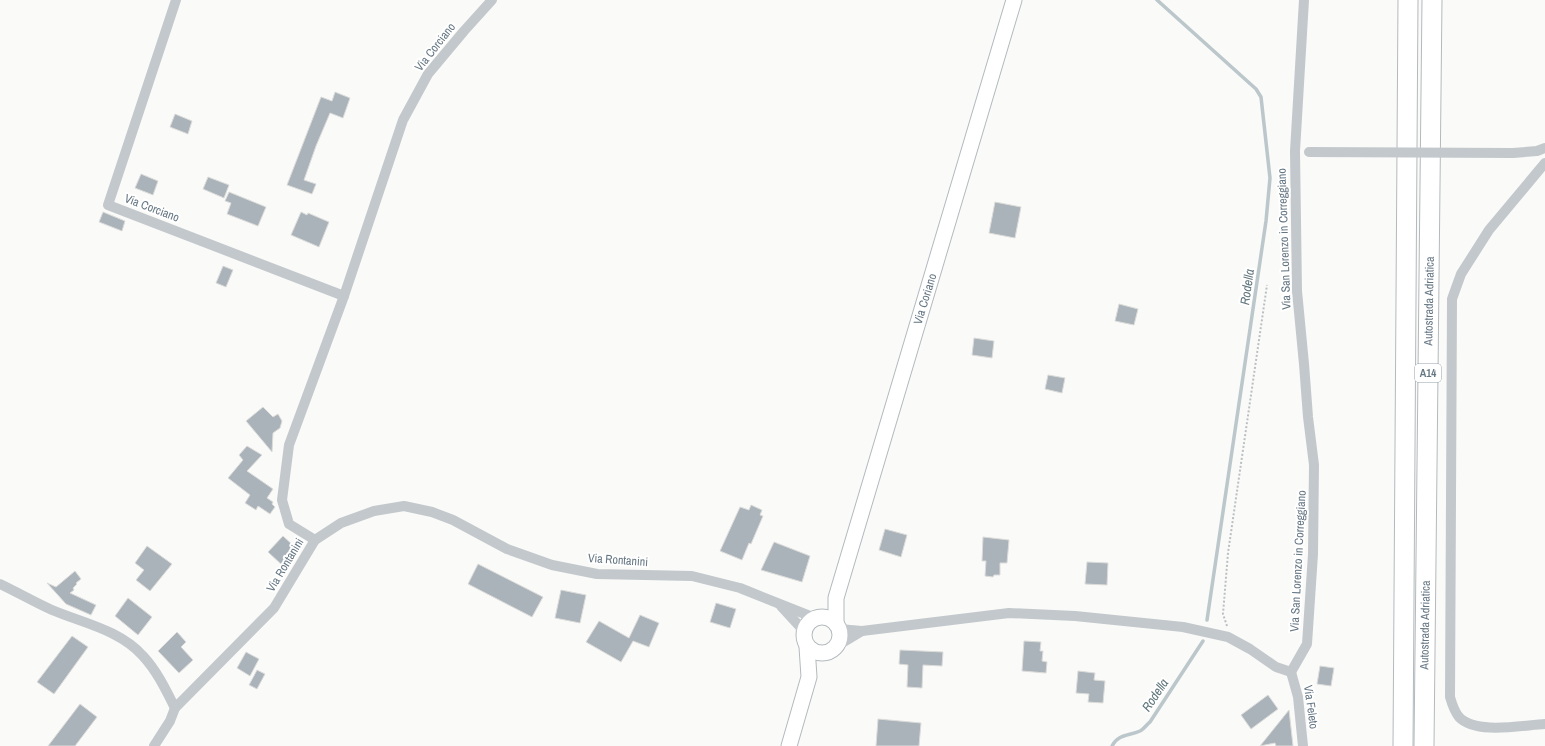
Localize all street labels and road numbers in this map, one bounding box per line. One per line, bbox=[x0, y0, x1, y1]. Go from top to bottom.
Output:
street label: Via Corciano bbox=[411, 20, 459, 74]
street label: Via San Lorenzo in Correggiano bbox=[1274, 168, 1294, 310]
street label: Via Corciano bbox=[122, 190, 182, 226]
street label: Autostrada Adriatica bbox=[1420, 256, 1438, 347]
street label: Via Coriano bbox=[910, 272, 940, 326]
road number: A14 bbox=[1415, 364, 1441, 382]
street label: Via San Lorenzo in Correggiano bbox=[1286, 490, 1310, 632]
street label: Via Rontanini bbox=[263, 535, 307, 595]
street label: Via Rontanini bbox=[588, 550, 648, 570]
street label: Autostrada Adriatica bbox=[1416, 580, 1434, 671]
street label: Via Feleto bbox=[1300, 684, 1322, 730]

